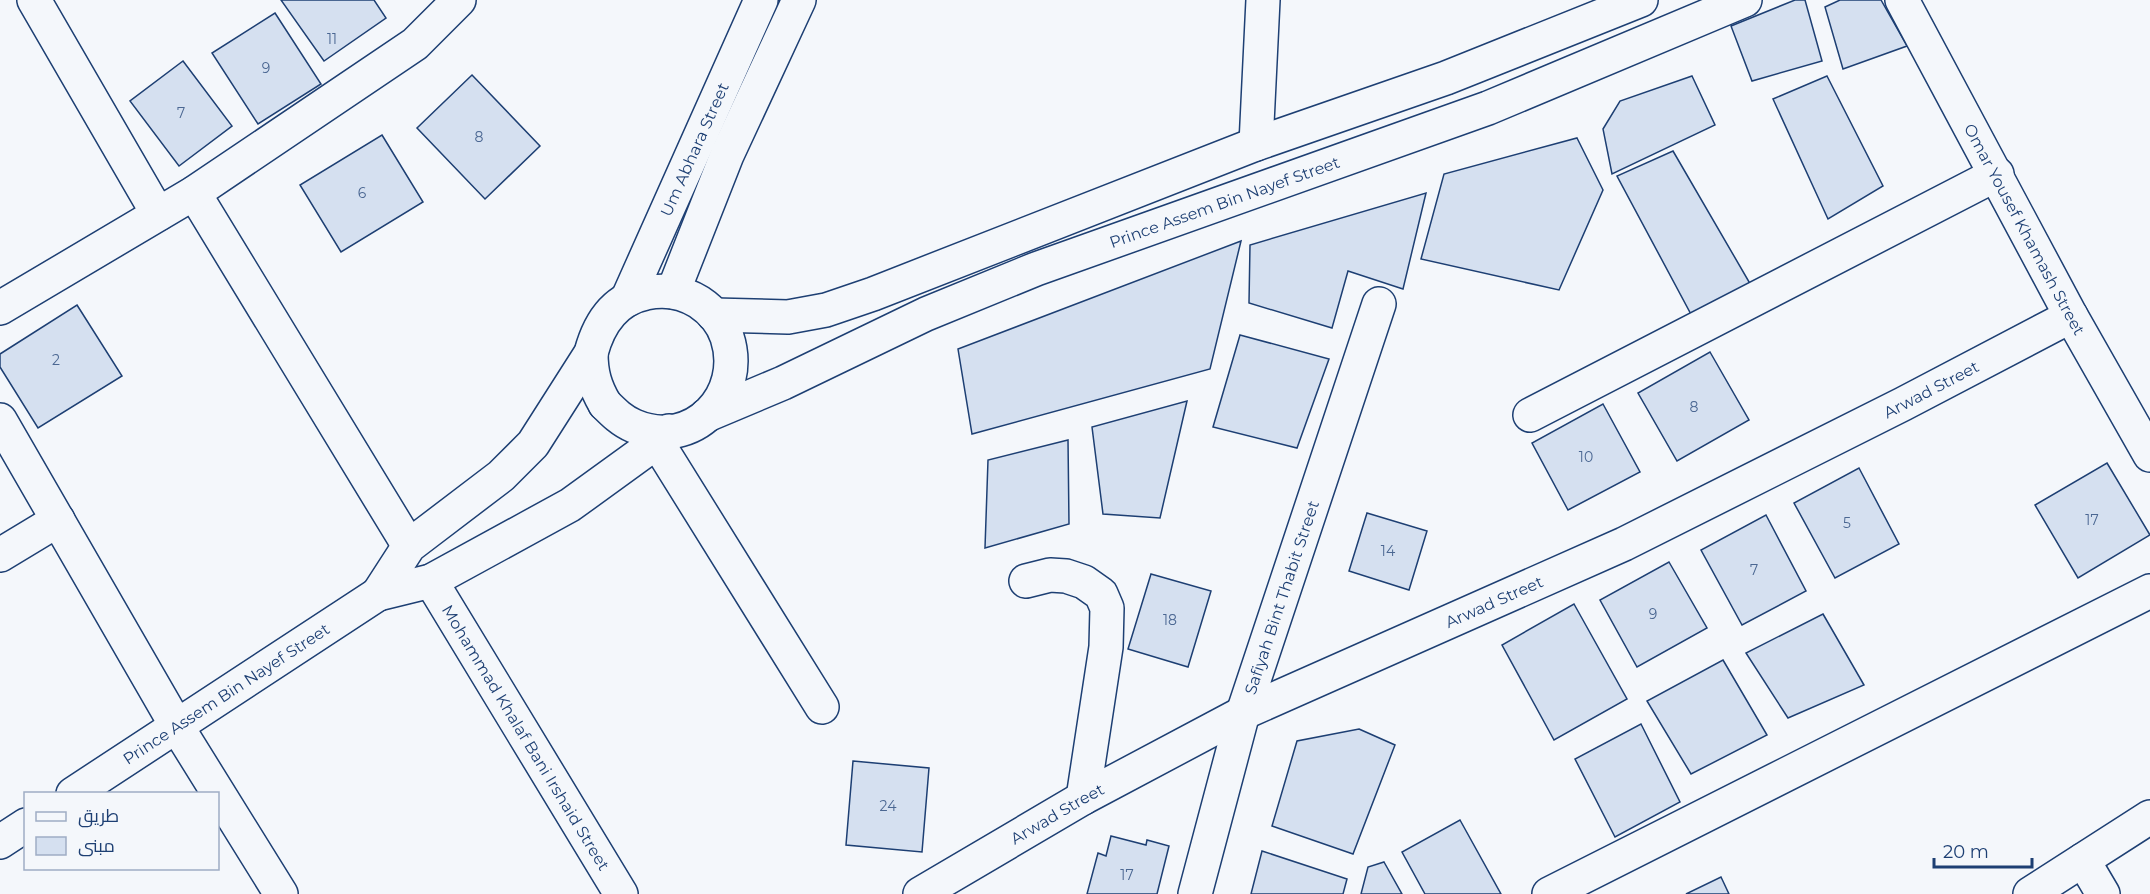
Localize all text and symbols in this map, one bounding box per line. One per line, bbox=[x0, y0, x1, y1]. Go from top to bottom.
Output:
house number: 11 bbox=[327, 30, 337, 48]
house number: 9 bbox=[262, 59, 270, 77]
street label: Um Abhara Street bbox=[657, 79, 733, 219]
house number: 7 bbox=[177, 104, 185, 122]
street label: Omar Yousef Khamash Street bbox=[1960, 121, 2089, 339]
house number: 8 bbox=[475, 128, 484, 146]
street label: Prince Assem Bin Nayef Street bbox=[1107, 153, 1343, 252]
house number: 6 bbox=[358, 184, 367, 202]
house number: 2 bbox=[52, 351, 60, 369]
street label: Arwad Street bbox=[1880, 357, 1983, 422]
house number: 8 bbox=[1690, 398, 1699, 416]
house number: 10 bbox=[1579, 448, 1593, 466]
street label: Safiyah Bint Thabit Street bbox=[1241, 498, 1323, 697]
house number: 17 bbox=[2085, 511, 2099, 529]
house number: 5 bbox=[1843, 514, 1851, 532]
house number: 14 bbox=[1381, 542, 1396, 560]
house number: 7 bbox=[1750, 561, 1758, 579]
street label: Arwad Street bbox=[1443, 572, 1546, 632]
street label: Mohammad Khalaf Bani Irshaid Street bbox=[438, 601, 614, 874]
house number: 9 bbox=[1649, 605, 1657, 623]
house number: 18 bbox=[1163, 611, 1177, 629]
street label: Prince Assem Bin Nayef Street bbox=[120, 619, 334, 769]
street label: Arwad Street bbox=[1007, 779, 1108, 849]
legend bbox=[24, 792, 219, 870]
house number: 24 bbox=[880, 797, 897, 815]
text: طريق bbox=[78, 805, 119, 828]
scale bar bbox=[1934, 831, 2032, 869]
text: مبنى bbox=[78, 835, 115, 857]
text: 20 m bbox=[1943, 841, 1989, 863]
house number: 17 bbox=[1120, 866, 1134, 884]

